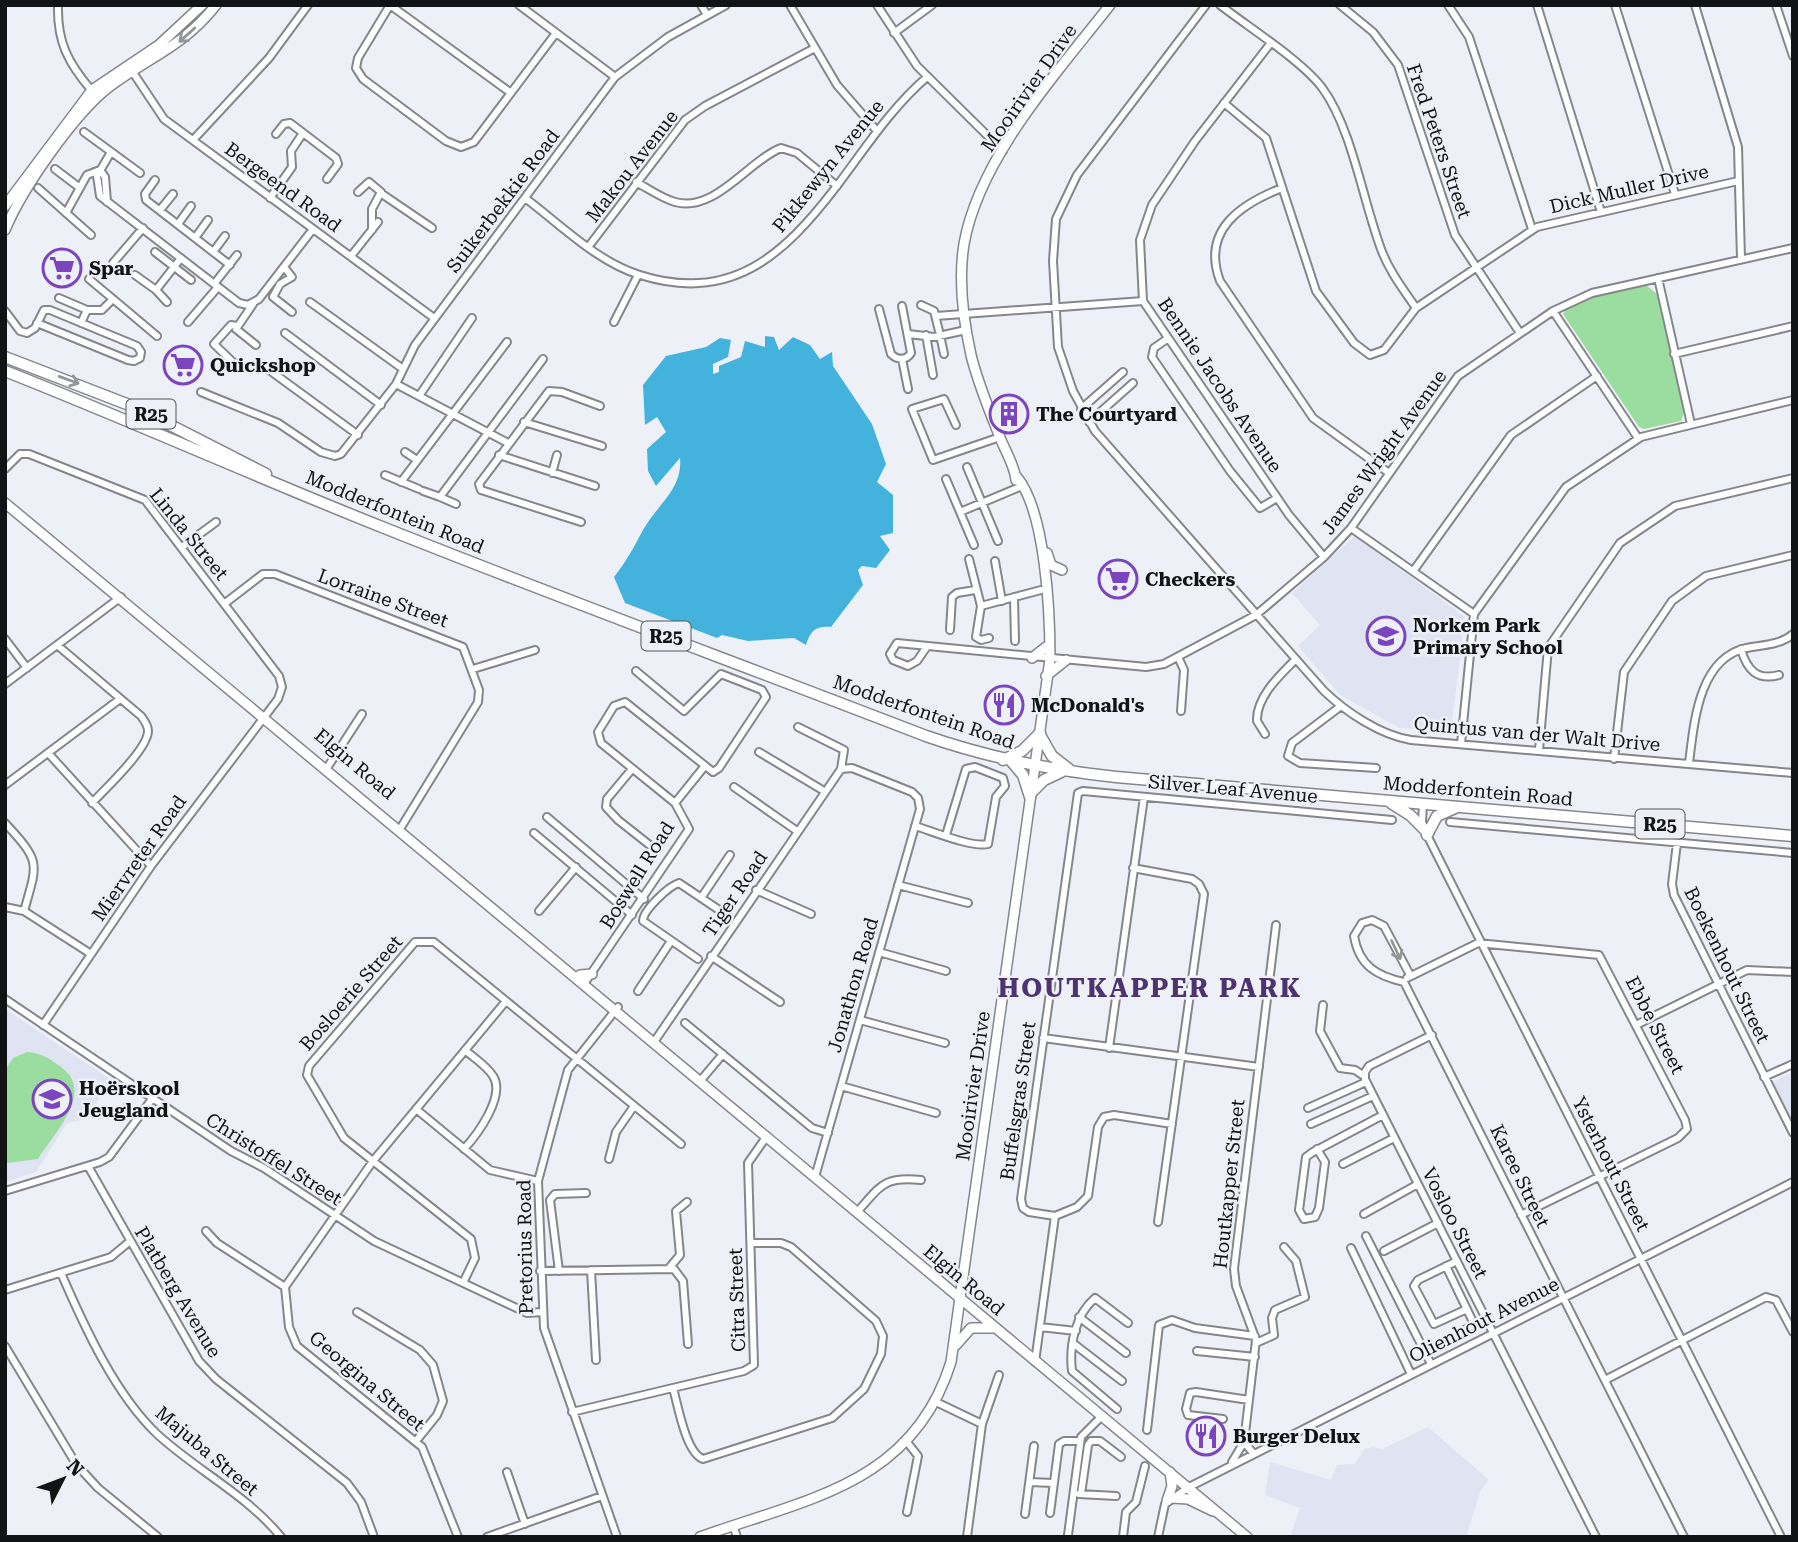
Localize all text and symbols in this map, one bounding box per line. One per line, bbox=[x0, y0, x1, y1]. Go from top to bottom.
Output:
street label: Mooirivier Drive bbox=[976, 20, 1082, 156]
one-way arrow bbox=[179, 27, 196, 44]
street label: Fred Peters Street bbox=[1402, 61, 1476, 221]
street label: Pikkewyn Avenue bbox=[767, 95, 889, 237]
street label: Makou Avenue bbox=[581, 105, 683, 227]
street label: Suikerbekkie Road bbox=[442, 125, 564, 277]
street label: Bergeend Road bbox=[220, 137, 346, 237]
street label: Dick Muller Drive bbox=[1547, 160, 1711, 218]
supermarket icon: Spar bbox=[41, 247, 83, 289]
place label: Spar bbox=[89, 257, 134, 280]
street label: Bennie Jacobs Avenue bbox=[1153, 293, 1287, 477]
supermarket icon: Quickshop bbox=[162, 344, 204, 386]
place label: Quickshop bbox=[210, 354, 316, 377]
street label: James Wright Avenue bbox=[1317, 365, 1451, 539]
one-way arrow bbox=[58, 375, 80, 388]
building icon: The Courtyard bbox=[988, 393, 1030, 435]
road number: R25 bbox=[127, 400, 176, 428]
place label: The Courtyard bbox=[1036, 403, 1177, 426]
street label: Modderfontein Road bbox=[302, 466, 488, 558]
street label: Linda Street bbox=[145, 483, 233, 585]
supermarket icon: Checkers bbox=[1097, 558, 1139, 600]
street label: Lorraine Street bbox=[315, 564, 451, 632]
place label: Checkers bbox=[1145, 568, 1235, 591]
place label: Norkem Park Primary School bbox=[1413, 614, 1563, 659]
school or university icon: Norkem Park Primary School bbox=[1365, 615, 1407, 657]
road number: R25 bbox=[642, 622, 690, 650]
street label: Modderfontein Road bbox=[830, 670, 1018, 754]
restaurant icon: McDonald's bbox=[983, 684, 1025, 726]
place label: McDonald's bbox=[1031, 694, 1144, 717]
street label: Quintus van der Walt Drive bbox=[1413, 712, 1661, 756]
street label: Elgin Road bbox=[310, 723, 400, 805]
street label: Silver Leaf Avenue bbox=[1147, 770, 1319, 808]
street label: Modderfontein Road bbox=[1382, 771, 1574, 811]
street label: Miervreter Road bbox=[87, 791, 191, 925]
road number: R25 bbox=[1636, 810, 1684, 838]
street label: Boswell Road bbox=[595, 817, 679, 933]
street label: Tiger Road bbox=[698, 847, 772, 941]
street label: Boekenhout Street bbox=[1679, 883, 1775, 1047]
street label: Jonathon Road bbox=[823, 915, 883, 1055]
street label: Bosloerie Street bbox=[295, 931, 407, 1055]
one-way arrow bbox=[1390, 939, 1403, 960]
street label: Ebbe Street bbox=[1621, 972, 1689, 1078]
district label: HOUTKAPPER PARK bbox=[998, 973, 1302, 1003]
street label: Mooirivier Drive bbox=[951, 1010, 995, 1162]
street label: Buffelsgras Street bbox=[995, 1020, 1041, 1182]
place label: Hoërskool Jeugland bbox=[79, 1077, 180, 1122]
school or university icon: Hoërskool Jeugland bbox=[31, 1078, 73, 1120]
street label: Ysterhout Street bbox=[1567, 1093, 1655, 1235]
street label: Houtkapper Street bbox=[1209, 1098, 1249, 1270]
street label: Christoffel Street bbox=[202, 1108, 346, 1210]
street label: Karee Street bbox=[1485, 1121, 1555, 1231]
street label: Vosloo Street bbox=[1417, 1164, 1493, 1282]
street label: Pretorius Road bbox=[512, 1179, 538, 1315]
street label: Platberg Avenue bbox=[130, 1222, 226, 1362]
street label: Elgin Road bbox=[919, 1239, 1009, 1321]
street label: Citra Street bbox=[724, 1248, 750, 1352]
street label: Olienhout Avenue bbox=[1405, 1272, 1563, 1368]
street label: Georgina Street bbox=[305, 1326, 429, 1436]
street label: Majuba Street bbox=[151, 1401, 263, 1501]
restaurant icon: Burger Delux bbox=[1185, 1415, 1227, 1457]
place label: Burger Delux bbox=[1233, 1425, 1361, 1448]
north arrow bbox=[28, 1444, 98, 1514]
text: N bbox=[62, 1455, 89, 1481]

